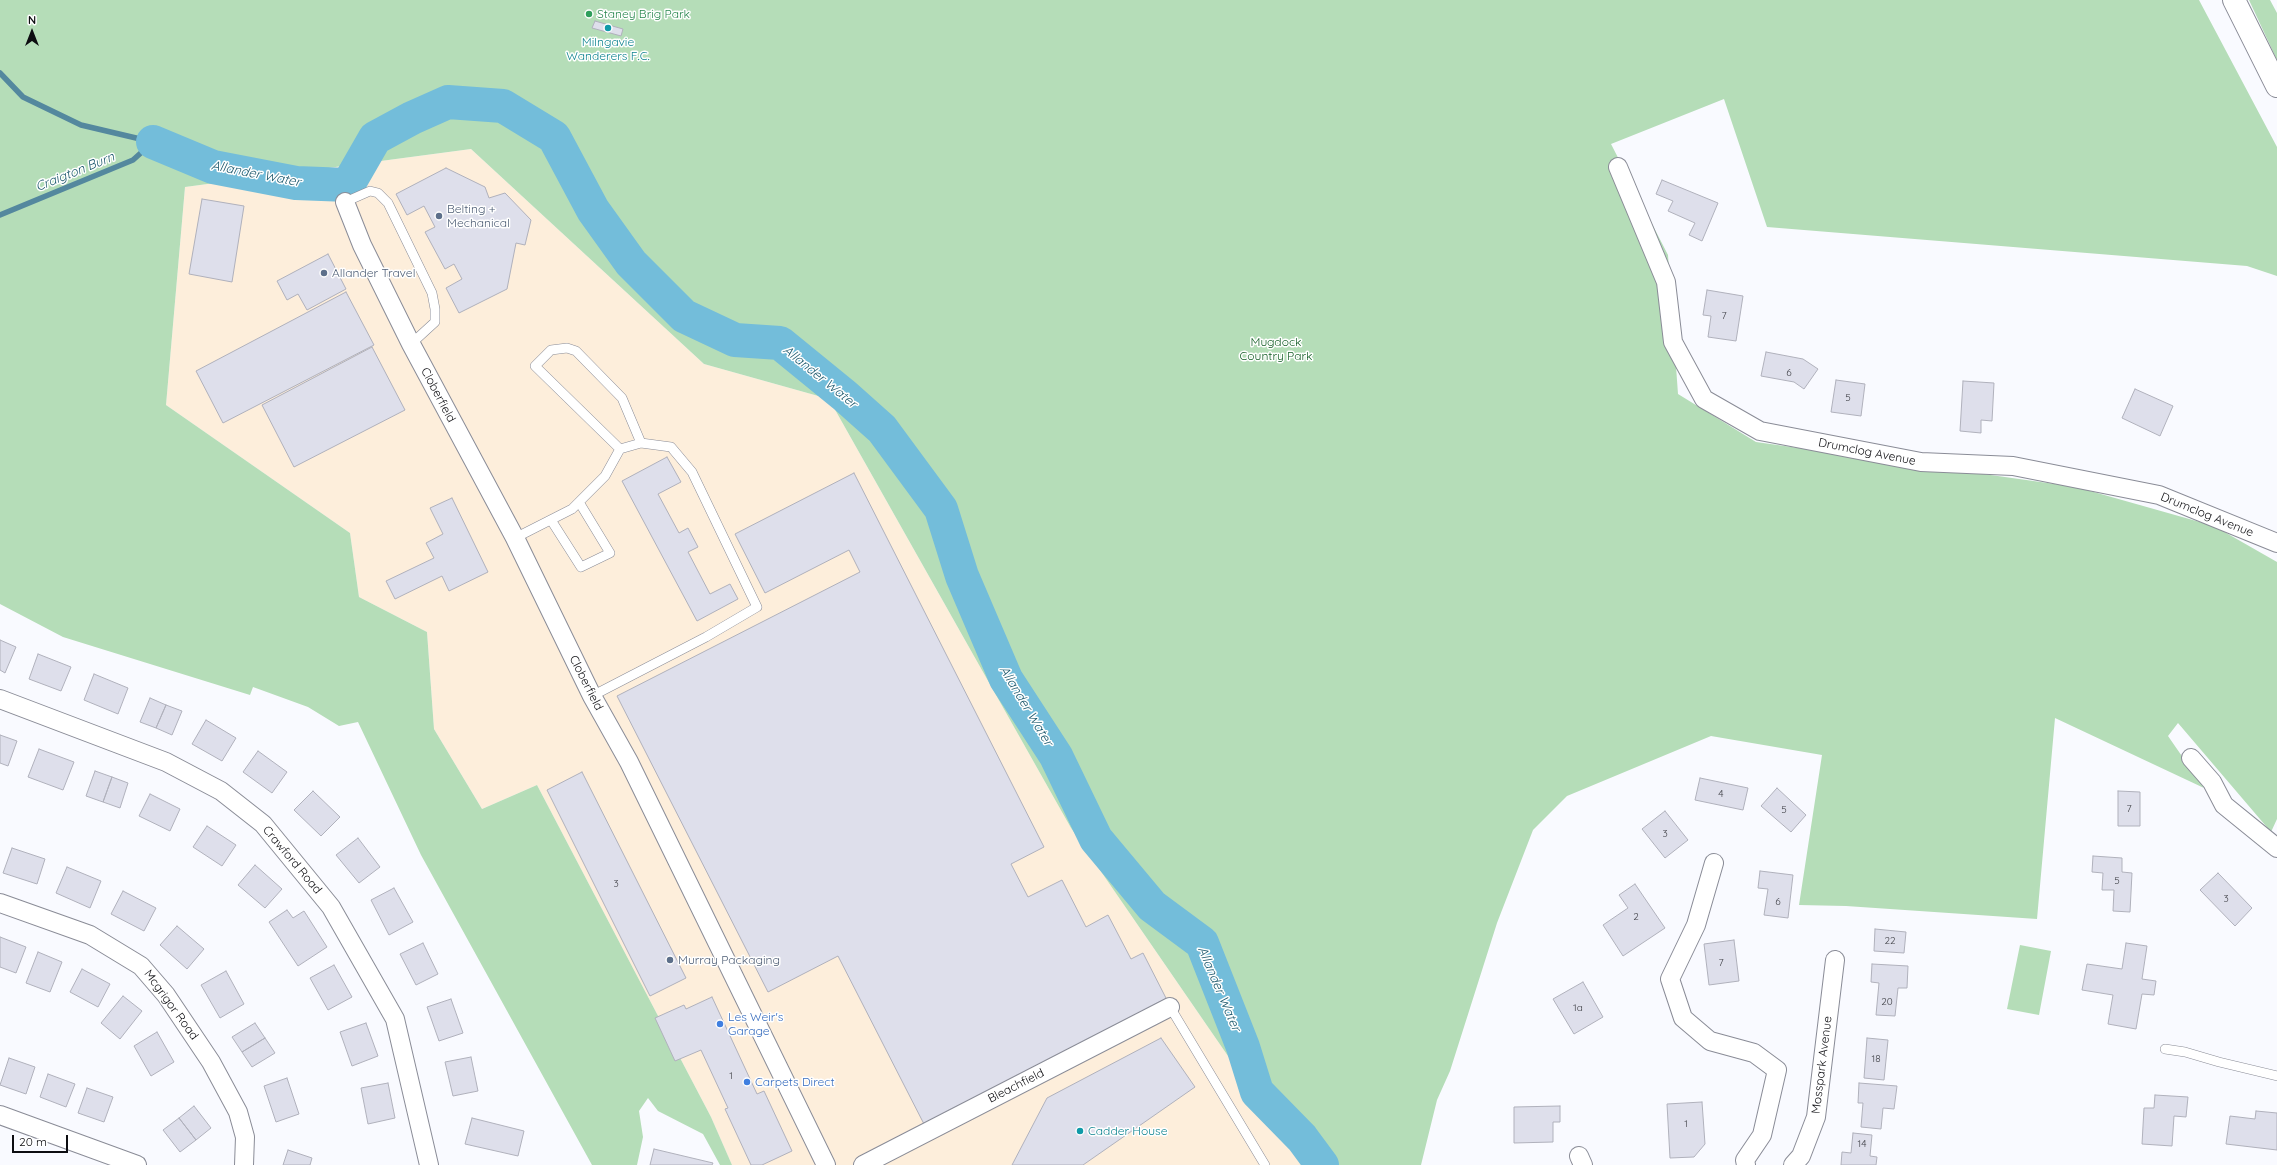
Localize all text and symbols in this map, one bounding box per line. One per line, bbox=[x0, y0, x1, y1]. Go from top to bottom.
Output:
place label: Staney Brig Park bbox=[597, 7, 690, 21]
marker: Staney Brig Park bbox=[584, 9, 594, 19]
north arrow bbox=[12, 12, 52, 52]
text: N bbox=[28, 13, 36, 27]
marker: Milngavie Wanderers F.C. bbox=[603, 23, 613, 33]
place label: Milngavie Wanderers F.C. bbox=[566, 35, 650, 63]
water label: Craigton Burn bbox=[33, 149, 117, 195]
water label: Allander Water bbox=[210, 158, 302, 190]
place label: Belting + Mechanical bbox=[447, 202, 510, 230]
marker: Belting + Mechanical bbox=[434, 211, 444, 221]
place label: Allander Travel bbox=[332, 266, 415, 280]
marker: Allander Travel bbox=[319, 268, 329, 278]
house number: 7 bbox=[1721, 310, 1727, 322]
park label: Mugdock Country Park bbox=[1239, 335, 1313, 363]
water label: Allander Water bbox=[780, 342, 860, 412]
street label: Cloberfield bbox=[418, 365, 458, 425]
house number: 6 bbox=[1786, 367, 1792, 379]
house number: 5 bbox=[1845, 392, 1851, 404]
street label: Drumclog Avenue bbox=[1817, 435, 1917, 469]
street label: Drumclog Avenue bbox=[2158, 490, 2256, 540]
street label: Cloberfield bbox=[566, 653, 606, 713]
water label: Allander Water bbox=[996, 663, 1056, 749]
house number: 4 bbox=[1718, 788, 1724, 800]
house number: 7 bbox=[2126, 803, 2132, 815]
house number: 5 bbox=[1781, 804, 1787, 816]
street label: Crawford Road bbox=[259, 823, 325, 897]
house number: 3 bbox=[1662, 828, 1668, 840]
house number: 5 bbox=[2114, 875, 2120, 887]
house number: 3 bbox=[613, 878, 619, 890]
house number: 3 bbox=[2223, 893, 2229, 905]
house number: 6 bbox=[1775, 896, 1781, 908]
house number: 2 bbox=[1633, 911, 1639, 923]
house number: 22 bbox=[1884, 935, 1896, 947]
water label: Allander Water bbox=[1194, 944, 1244, 1034]
place label: Murray Packaging bbox=[678, 953, 780, 967]
marker: Murray Packaging bbox=[665, 955, 675, 965]
house number: 7 bbox=[1718, 957, 1724, 969]
street label: Mcgrigor Road bbox=[141, 967, 201, 1043]
house number: 20 bbox=[1881, 996, 1893, 1008]
house number: 1a bbox=[1573, 1002, 1583, 1014]
place label: Les Weir's Garage bbox=[728, 1010, 783, 1038]
street label: Mosspark Avenue bbox=[1809, 1015, 1835, 1115]
marker: Les Weir's Garage bbox=[715, 1019, 725, 1029]
house number: 18 bbox=[1871, 1053, 1881, 1065]
street label: Bleachfield bbox=[986, 1066, 1046, 1106]
house number: 1 bbox=[729, 1070, 733, 1082]
place label: Carpets Direct bbox=[755, 1075, 835, 1089]
marker: Carpets Direct bbox=[742, 1077, 752, 1087]
house number: 1 bbox=[1684, 1118, 1688, 1130]
place label: Cadder House bbox=[1088, 1124, 1167, 1138]
marker: Cadder House bbox=[1075, 1126, 1085, 1136]
scale bar bbox=[14, 1127, 70, 1153]
text: 20 m bbox=[19, 1134, 47, 1149]
house number: 14 bbox=[1858, 1138, 1866, 1150]

